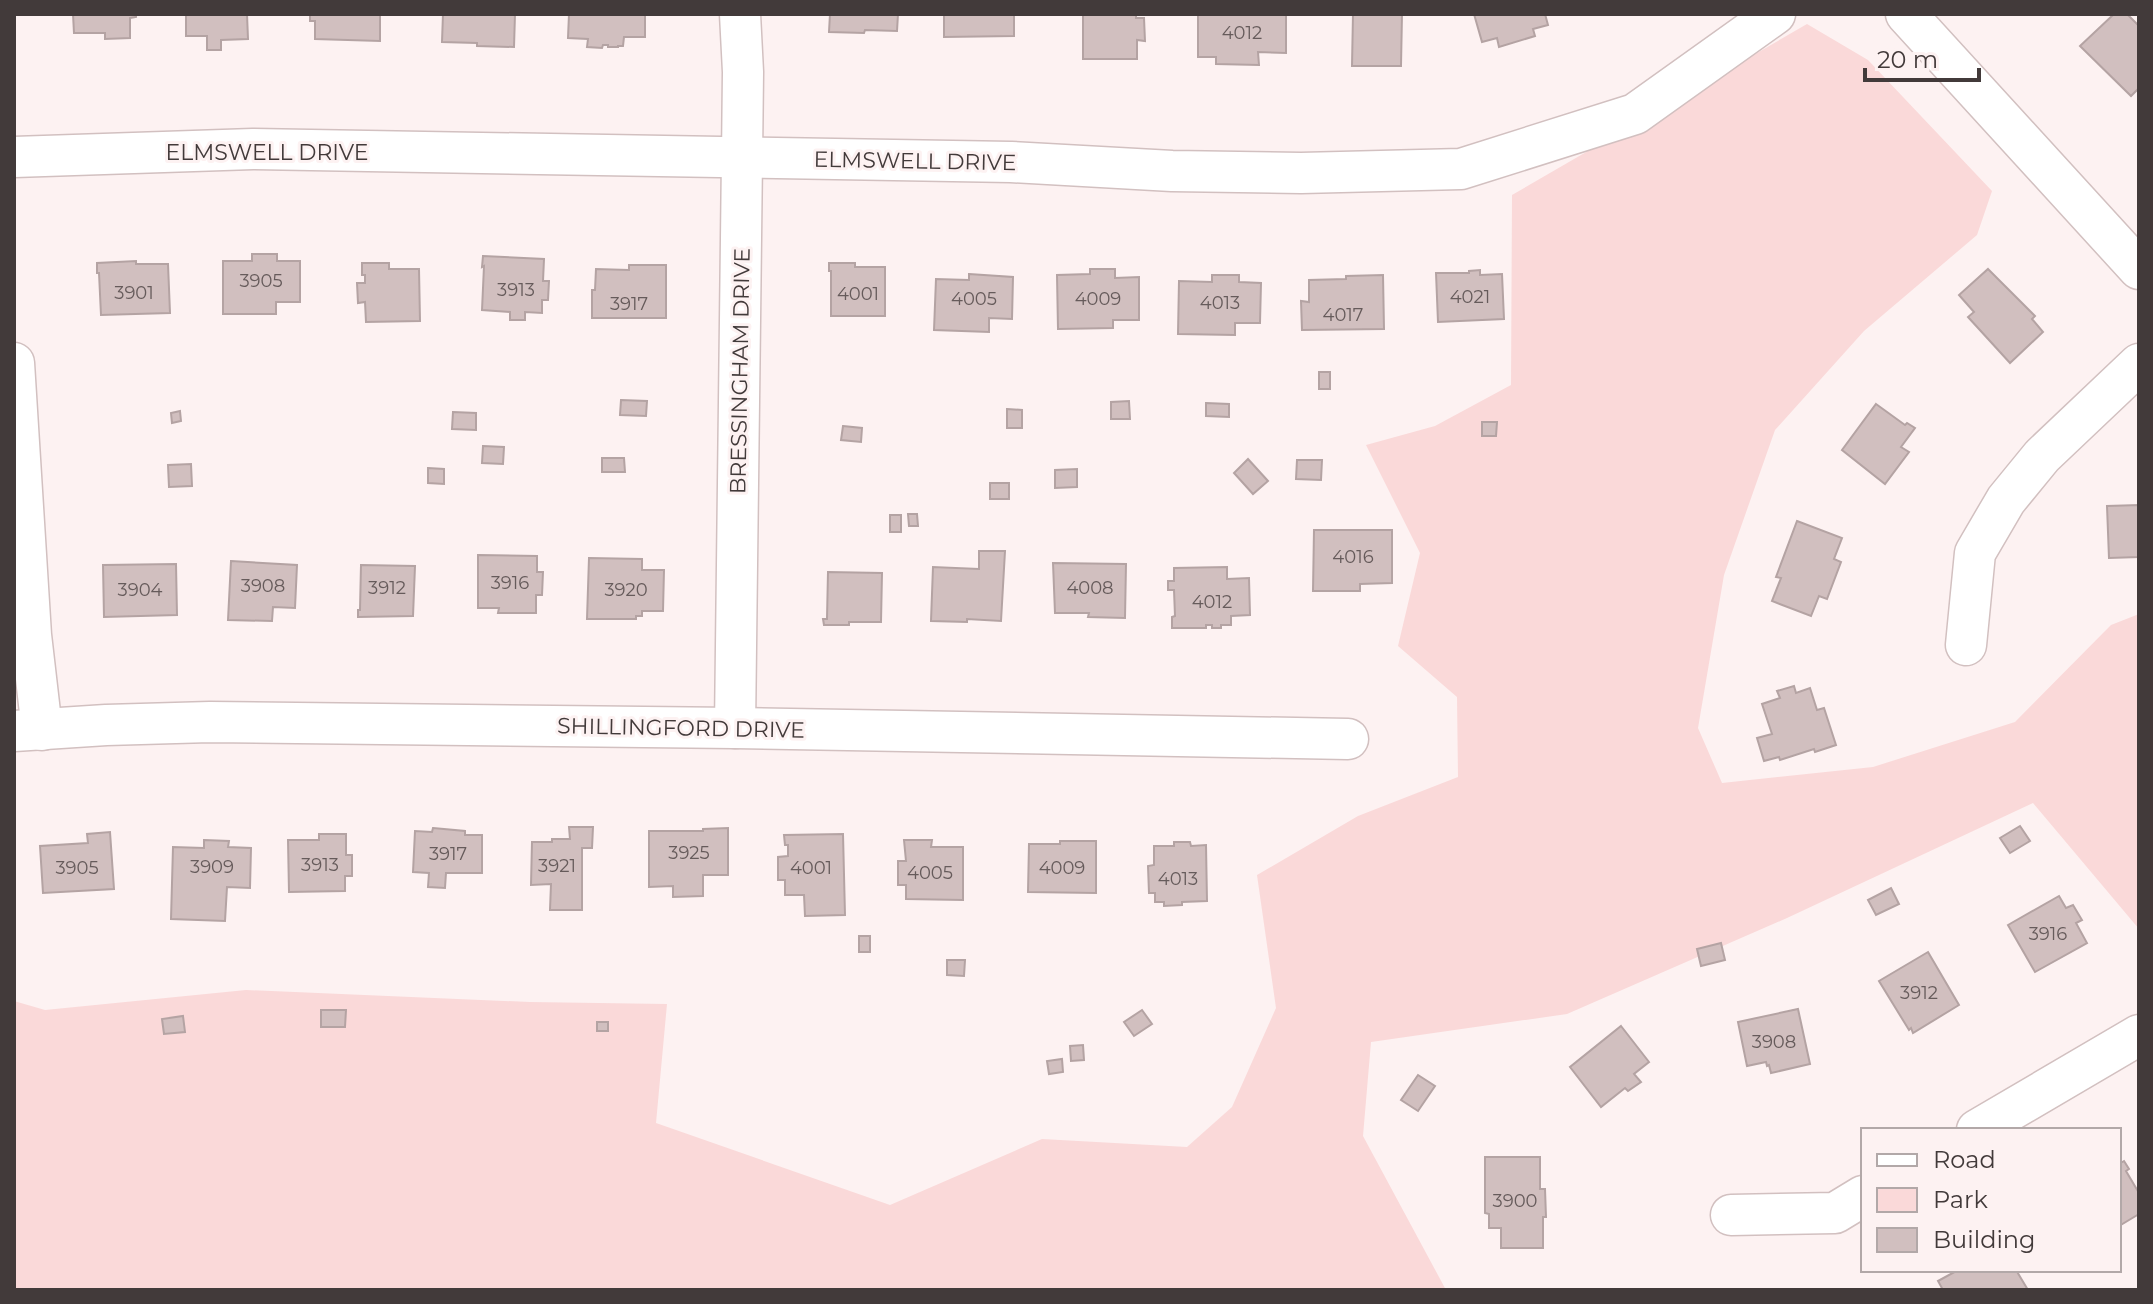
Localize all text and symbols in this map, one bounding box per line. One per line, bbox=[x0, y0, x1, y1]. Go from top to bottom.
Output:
house number: 4012 bbox=[1222, 22, 1262, 44]
scale bar bbox=[1865, 32, 1979, 82]
text: 20 m bbox=[1877, 45, 1938, 74]
street label: ELMSWELL DRIVE bbox=[166, 139, 368, 166]
street label: ELMSWELL DRIVE bbox=[813, 146, 1017, 176]
street label: BRESSINGHAM DRIVE bbox=[724, 248, 756, 494]
house number: 3905 bbox=[239, 270, 283, 292]
house number: 3913 bbox=[497, 279, 535, 301]
house number: 3901 bbox=[114, 282, 154, 304]
house number: 4001 bbox=[837, 283, 879, 305]
house number: 4021 bbox=[1450, 286, 1490, 308]
house number: 4005 bbox=[951, 288, 997, 310]
house number: 4009 bbox=[1075, 288, 1121, 310]
house number: 4013 bbox=[1200, 292, 1240, 314]
house number: 3917 bbox=[610, 293, 648, 315]
house number: 4017 bbox=[1323, 304, 1363, 326]
house number: 4016 bbox=[1332, 546, 1374, 568]
house number: 3916 bbox=[491, 572, 529, 594]
house number: 3908 bbox=[241, 575, 285, 597]
house number: 3912 bbox=[368, 577, 406, 599]
house number: 4008 bbox=[1066, 577, 1114, 599]
house number: 3904 bbox=[118, 579, 163, 601]
house number: 3920 bbox=[604, 579, 648, 601]
house number: 4012 bbox=[1192, 591, 1232, 613]
street label: SHILLINGFORD DRIVE bbox=[557, 712, 805, 744]
house number: 3925 bbox=[668, 842, 710, 864]
house number: 3917 bbox=[429, 843, 467, 865]
house number: 3913 bbox=[301, 854, 339, 876]
house number: 3921 bbox=[538, 855, 576, 877]
house number: 3909 bbox=[190, 856, 234, 878]
house number: 3905 bbox=[55, 857, 99, 879]
house number: 4001 bbox=[790, 857, 832, 879]
house number: 4009 bbox=[1039, 857, 1085, 879]
house number: 4005 bbox=[907, 862, 953, 884]
house number: 4013 bbox=[1158, 868, 1198, 890]
house number: 3916 bbox=[2029, 923, 2067, 945]
house number: 3912 bbox=[1900, 982, 1938, 1004]
house number: 3908 bbox=[1752, 1031, 1796, 1053]
legend bbox=[1861, 1128, 2121, 1272]
text: Road bbox=[1933, 1145, 1996, 1174]
text: Park bbox=[1933, 1185, 1988, 1214]
house number: 3900 bbox=[1493, 1190, 1537, 1212]
text: Building bbox=[1933, 1225, 2036, 1254]

